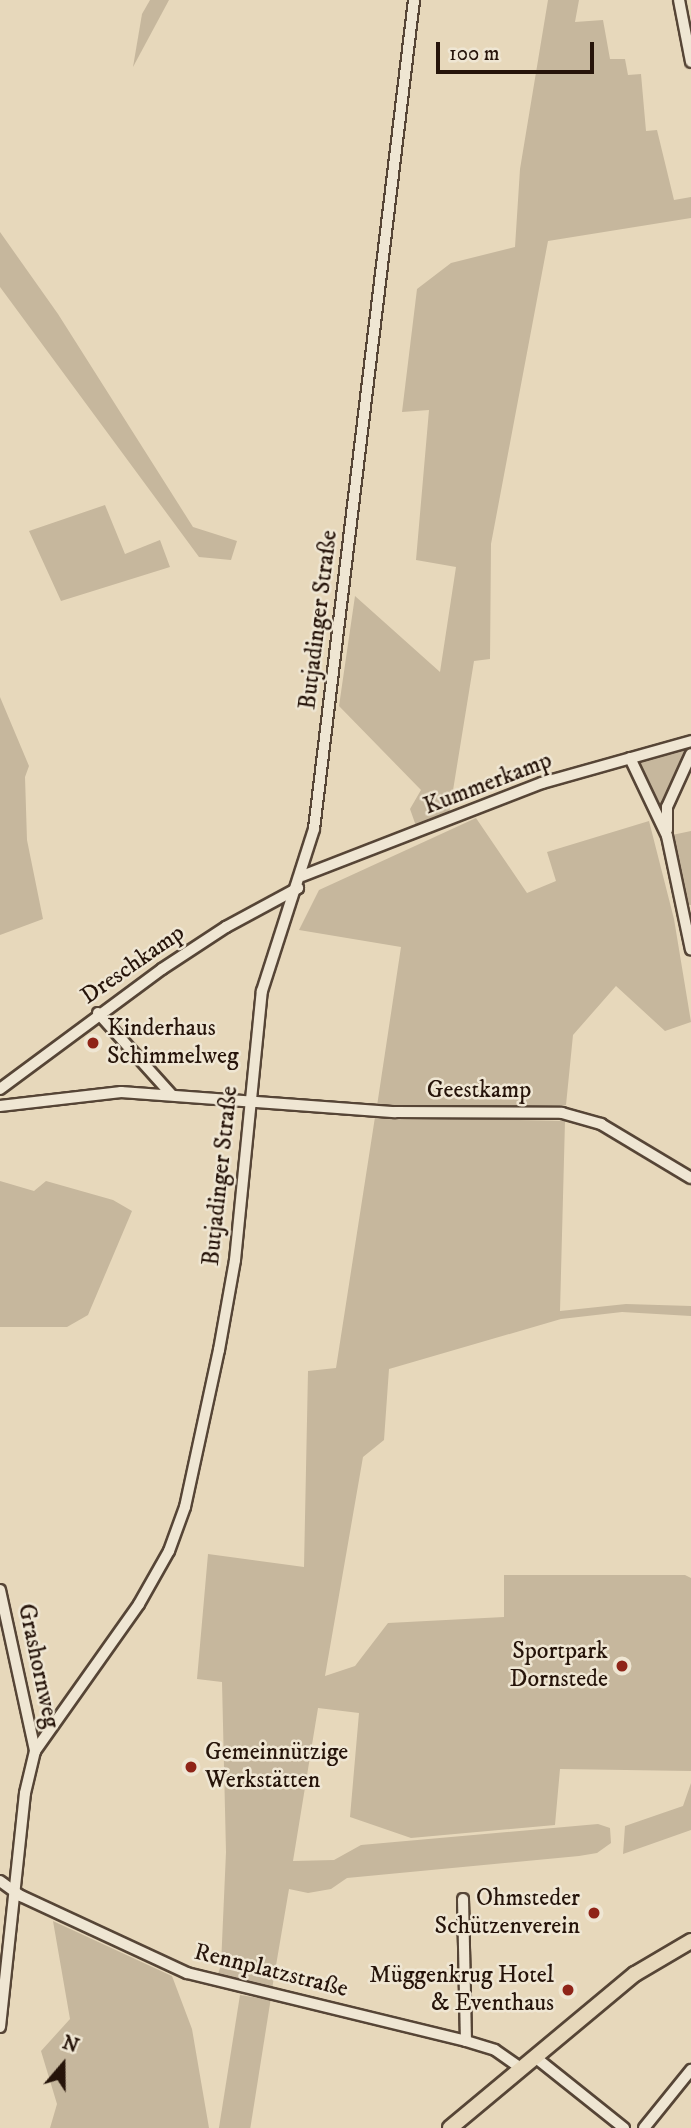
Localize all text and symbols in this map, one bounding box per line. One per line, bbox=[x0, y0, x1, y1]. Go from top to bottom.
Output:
scale bar bbox=[439, 28, 596, 72]
text: 100 m bbox=[449, 41, 500, 67]
street label: Butjadinger Straße bbox=[294, 529, 344, 711]
street label: Kummerkamp bbox=[420, 746, 556, 822]
street label: Dreschkamp bbox=[76, 919, 190, 1011]
place label: Kinderhaus Schimmelweg bbox=[107, 1015, 239, 1071]
marker: Kinderhaus Schimmelweg bbox=[85, 1035, 101, 1051]
street label: Geestkamp bbox=[427, 1077, 531, 1105]
street label: Butjadinger Straße bbox=[197, 1085, 245, 1267]
street label: Grashornweg bbox=[11, 1601, 65, 1731]
place label: Sportpark Dornstede bbox=[510, 1638, 608, 1694]
marker: Sportpark Dornstede bbox=[614, 1658, 630, 1674]
place label: Gemeinnützige Werkstätten bbox=[205, 1739, 348, 1795]
marker: Gemeinnützige Werkstätten bbox=[183, 1759, 199, 1775]
place label: Ohmsteder Schützenverein bbox=[435, 1885, 580, 1941]
marker: Ohmsteder Schützenverein bbox=[586, 1905, 602, 1921]
street label: Rennplatzstraße bbox=[191, 1938, 351, 2004]
place label: Müggenkrug Hotel & Eventhaus bbox=[369, 1962, 554, 2018]
marker: Müggenkrug Hotel & Eventhaus bbox=[560, 1982, 576, 1998]
north arrow bbox=[28, 2030, 98, 2100]
text: N bbox=[59, 2031, 82, 2058]

